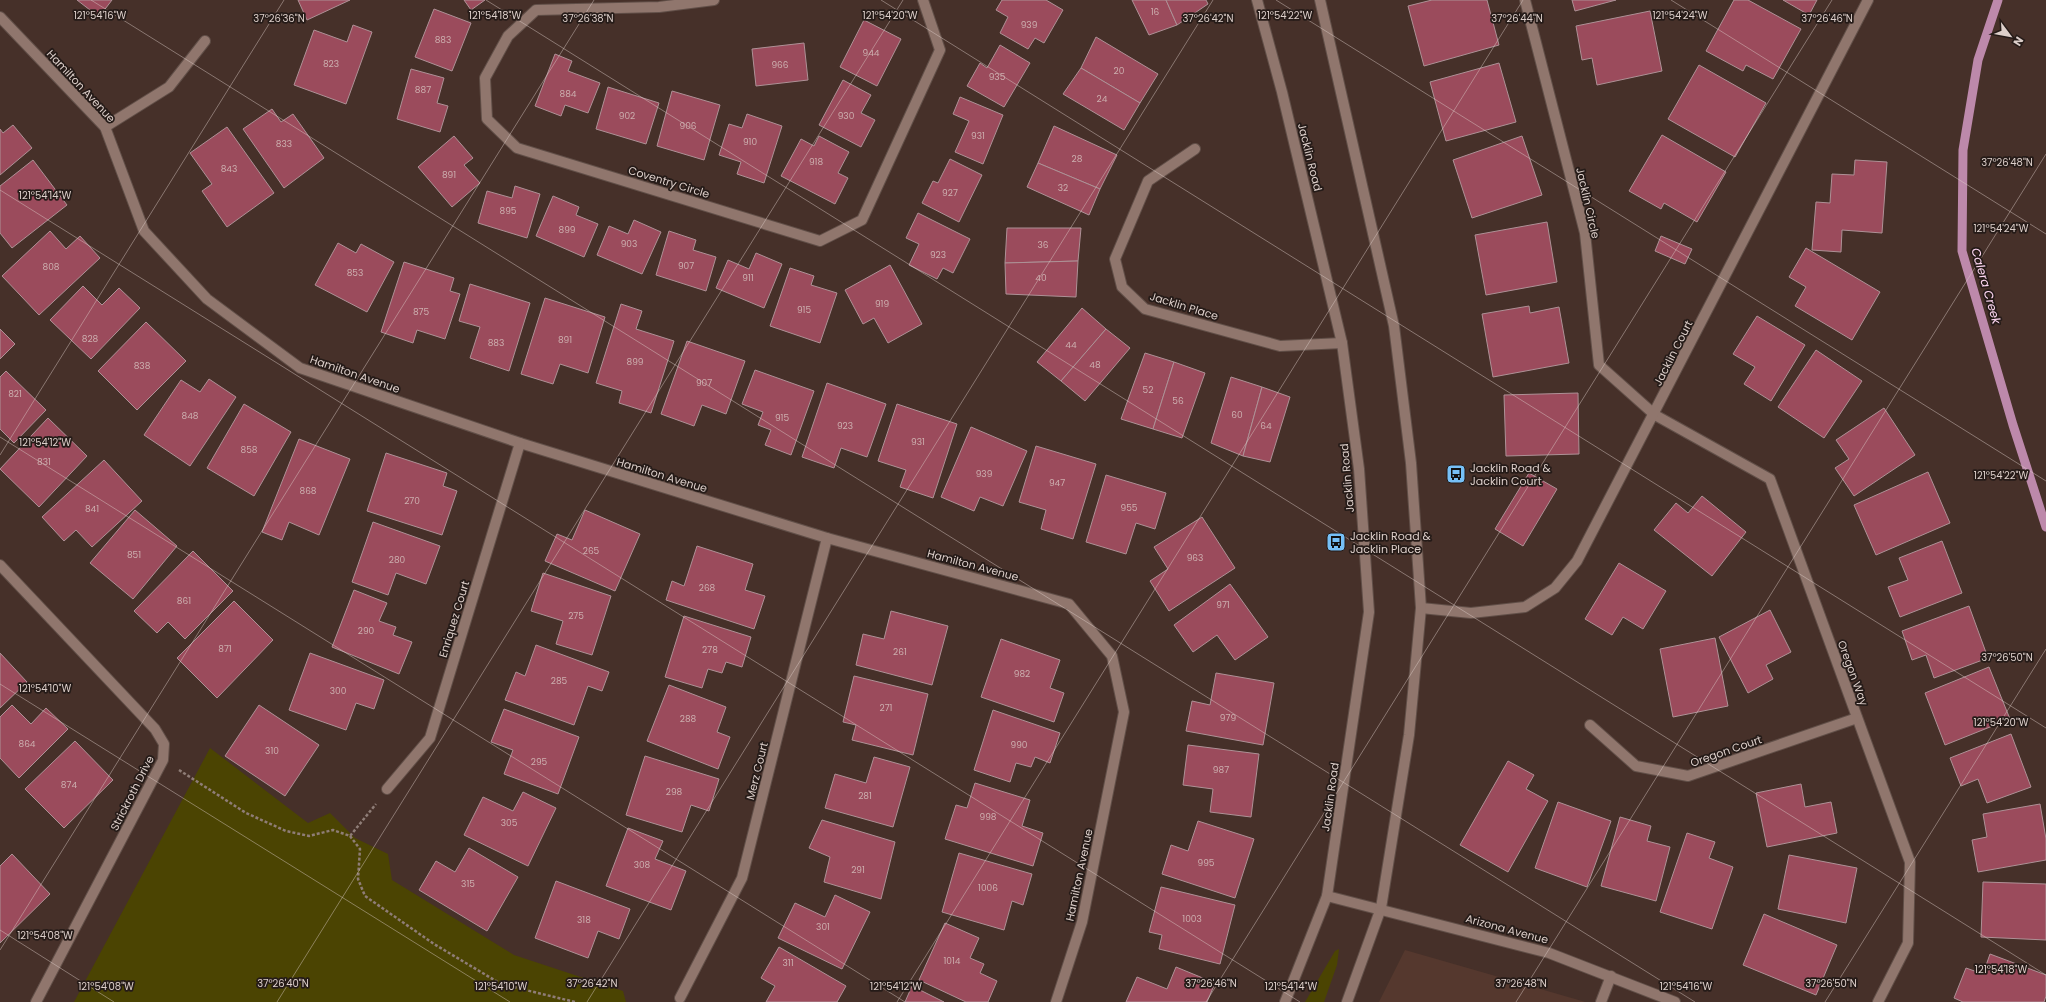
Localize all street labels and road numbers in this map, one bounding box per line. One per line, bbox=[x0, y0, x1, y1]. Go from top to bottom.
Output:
street label: Hamilton Avenue bbox=[43, 46, 119, 126]
street label: Jacklin Road bbox=[1294, 121, 1326, 193]
street label: Coventry Circle bbox=[626, 162, 712, 202]
street label: Jacklin Circle bbox=[1572, 166, 1604, 240]
street label: Jacklin Place bbox=[1148, 288, 1220, 324]
street label: Jacklin Court bbox=[1650, 317, 1696, 389]
street label: Hamilton Avenue bbox=[308, 351, 402, 397]
street label: Jacklin Road bbox=[1336, 443, 1358, 513]
street label: Hamilton Avenue bbox=[615, 454, 710, 496]
street label: Hamilton Avenue bbox=[925, 545, 1021, 585]
street label: Enriquez Court bbox=[435, 579, 473, 659]
street label: Oregon Way bbox=[1834, 638, 1872, 709]
street label: Oregon Court bbox=[1688, 731, 1764, 771]
street label: Merz Court bbox=[742, 740, 772, 802]
street label: Strickroth Drive bbox=[106, 753, 158, 833]
street label: Jacklin Road bbox=[1317, 761, 1343, 833]
street label: Hamilton Avenue bbox=[1061, 827, 1097, 923]
street label: Arizona Avenue bbox=[1464, 910, 1550, 948]

